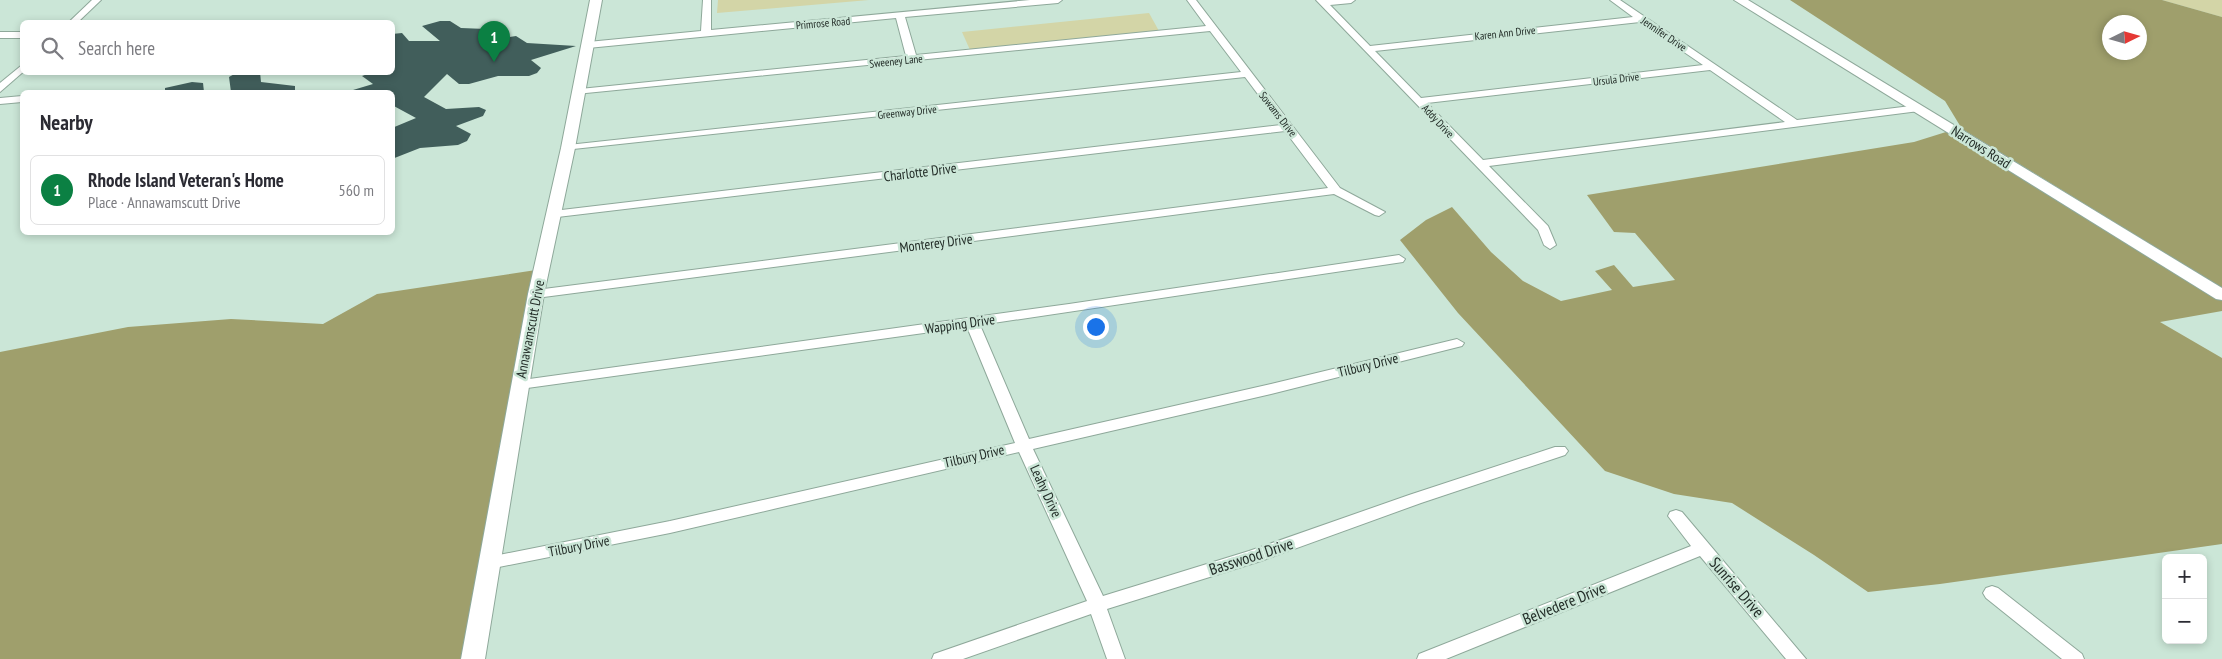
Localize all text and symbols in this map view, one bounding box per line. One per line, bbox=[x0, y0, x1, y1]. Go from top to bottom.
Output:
street label: Jennifer Drive bbox=[1638, 13, 1690, 55]
street label: Primrose Road bbox=[795, 14, 851, 32]
north arrow bbox=[2102, 15, 2147, 60]
search box bbox=[20, 20, 395, 75]
pin: 1 bbox=[478, 21, 510, 62]
street label: Karen Ann Drive bbox=[1474, 23, 1537, 43]
icon: search bbox=[38, 34, 66, 62]
text: Search here bbox=[78, 36, 155, 60]
street label: Sweeney Lane bbox=[869, 51, 924, 71]
street label: Ursula Drive bbox=[1592, 69, 1640, 89]
street label: Sowams Drive bbox=[1256, 89, 1300, 140]
street label: Addy Drive bbox=[1419, 101, 1457, 141]
street label: Greenway Drive bbox=[877, 102, 938, 122]
text: Nearby bbox=[40, 109, 93, 136]
street label: Narrows Road bbox=[1948, 122, 2014, 172]
street label: Charlotte Drive bbox=[883, 159, 958, 185]
text: Rhode Island Veteran's Home bbox=[88, 168, 284, 192]
text: 1 bbox=[53, 180, 61, 200]
text: 560 m bbox=[339, 180, 374, 200]
text: Place · Annawamscutt Drive bbox=[88, 192, 241, 212]
street label: Monterey Drive bbox=[899, 230, 974, 256]
street label: Annawamscutt Drive bbox=[512, 278, 548, 379]
street label: Wapping Drive bbox=[924, 310, 996, 338]
your location bbox=[1083, 314, 1109, 340]
street label: Tilbury Drive bbox=[1336, 349, 1400, 381]
street label: Tilbury Drive bbox=[942, 440, 1006, 472]
street label: Leahy Drive bbox=[1026, 462, 1066, 520]
street label: Tilbury Drive bbox=[547, 531, 611, 561]
street label: Basswood Drive bbox=[1206, 533, 1296, 579]
street label: Sunrise Drive bbox=[1705, 553, 1769, 621]
map controls bbox=[2162, 554, 2207, 644]
button: + bbox=[2162, 554, 2207, 599]
street label: Belvedere Drive bbox=[1520, 577, 1608, 629]
button: − bbox=[2162, 599, 2207, 644]

